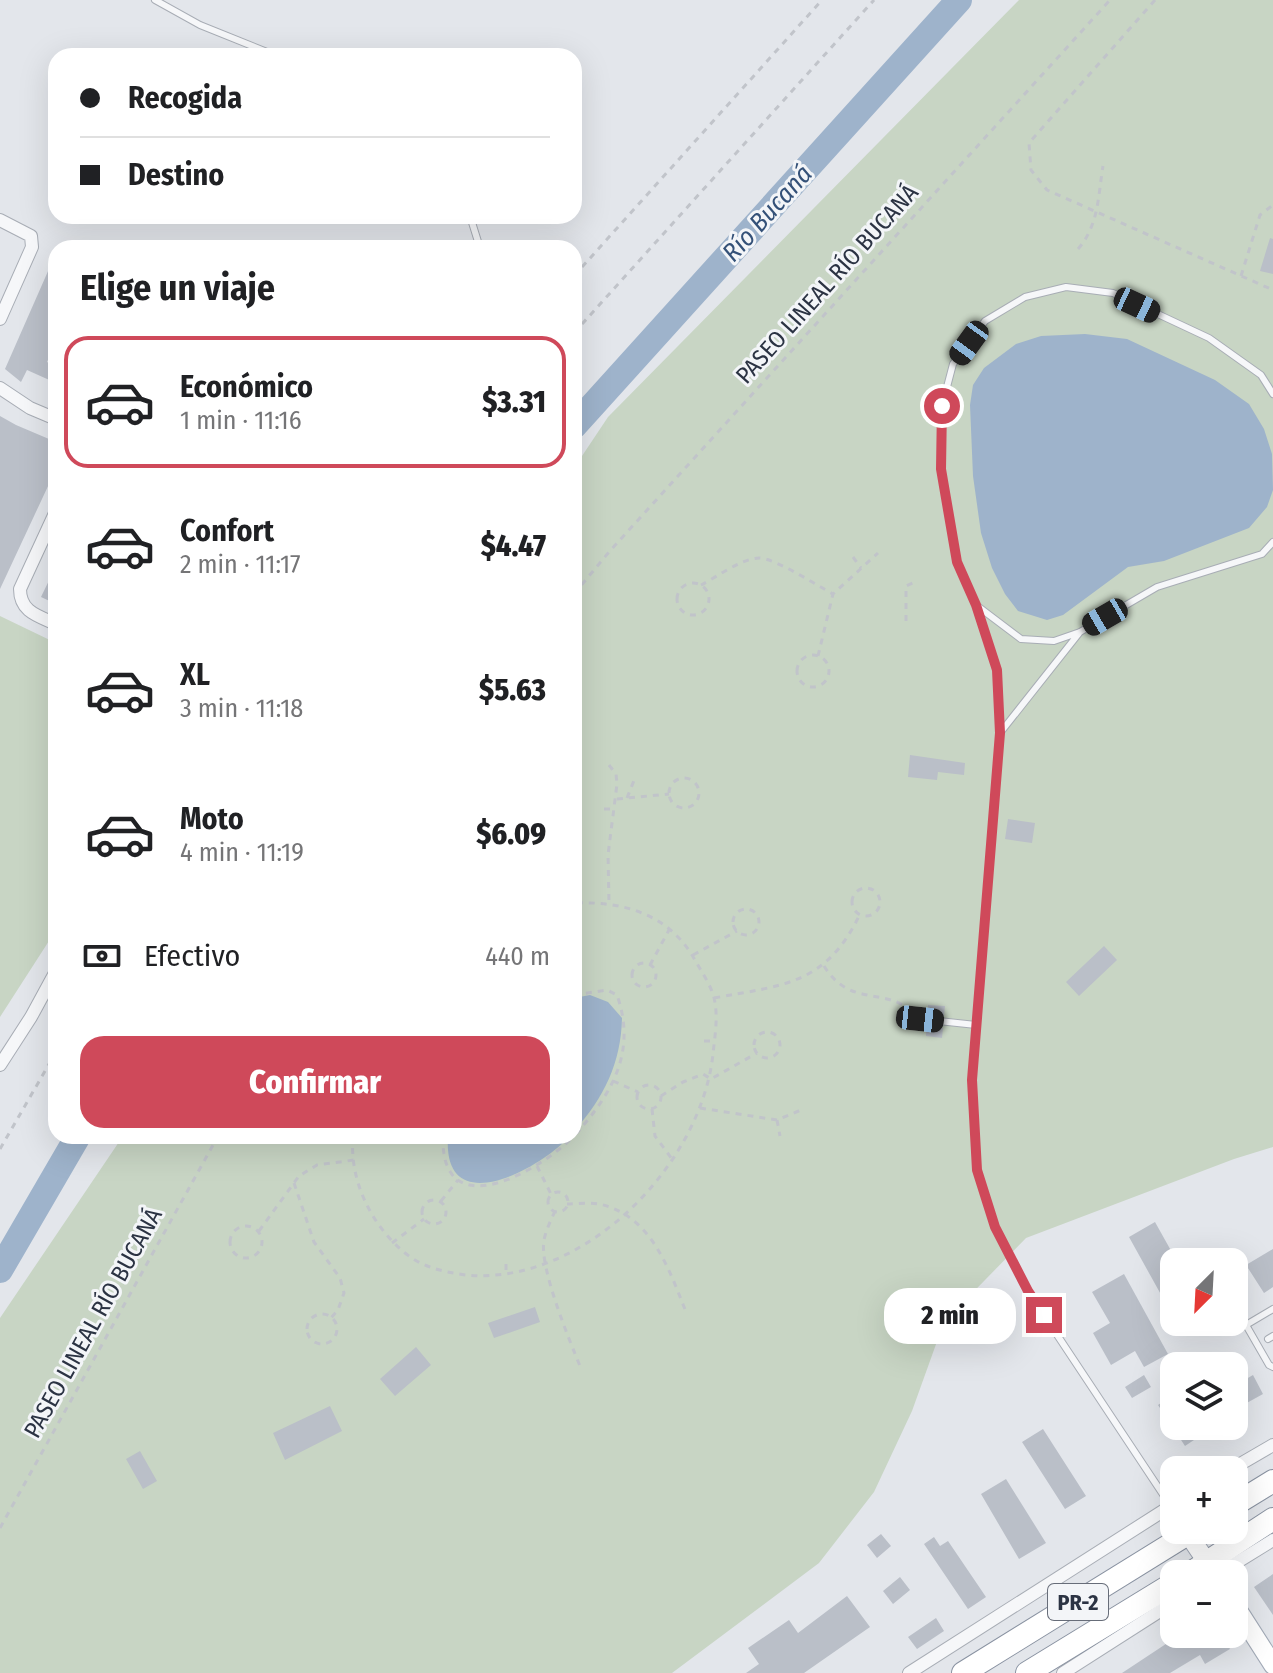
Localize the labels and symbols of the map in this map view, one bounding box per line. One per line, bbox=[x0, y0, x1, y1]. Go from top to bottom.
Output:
water label: Río Bucaná bbox=[716, 159, 819, 268]
street label: PASEO LINEAL RÍO BUCANÁ bbox=[729, 178, 924, 389]
car bbox=[1110, 284, 1164, 326]
car bbox=[945, 317, 993, 369]
route start bbox=[924, 388, 960, 424]
car bbox=[1078, 595, 1132, 639]
car bbox=[895, 1005, 945, 1033]
street label: PASEO LINEAL RÍO BUCANÁ bbox=[17, 1202, 168, 1443]
north arrow bbox=[1160, 1248, 1248, 1336]
callout: 2 min bbox=[884, 1287, 1016, 1343]
route end bbox=[1026, 1297, 1062, 1333]
road number: PR-2 bbox=[1048, 1584, 1108, 1620]

